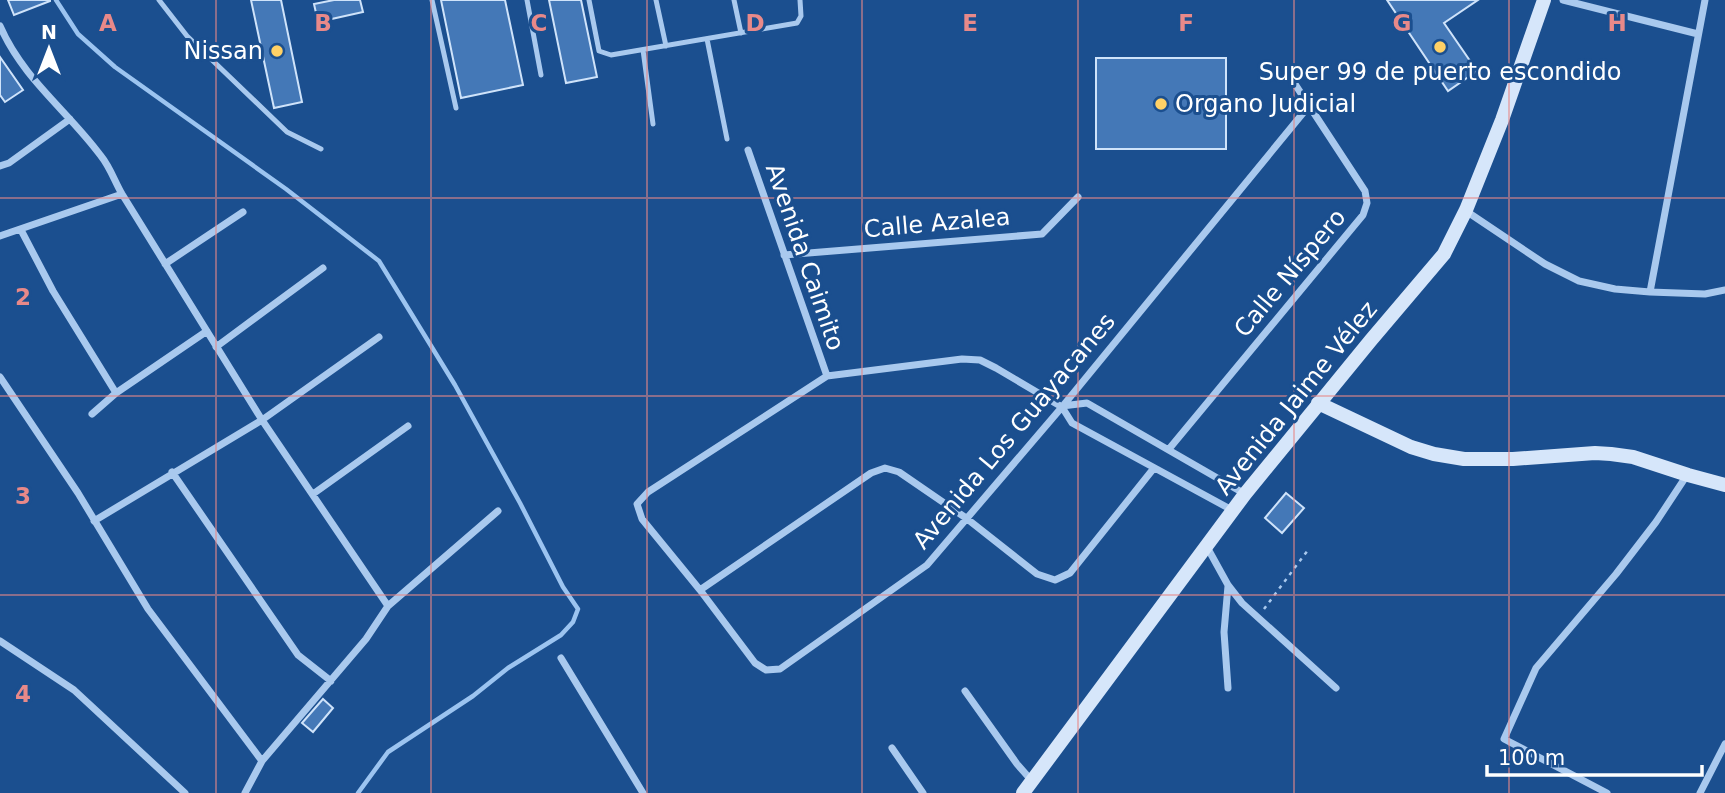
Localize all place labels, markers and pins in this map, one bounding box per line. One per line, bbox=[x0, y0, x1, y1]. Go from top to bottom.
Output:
place label: Nissan bbox=[183, 37, 263, 65]
marker: Super 99 de puerto escondido bbox=[1432, 39, 1448, 55]
marker: Nissan bbox=[269, 43, 285, 59]
place label: Super 99 de puerto escondido bbox=[1259, 58, 1621, 86]
place label: Organo Judicial bbox=[1175, 90, 1356, 118]
marker: Organo Judicial bbox=[1153, 96, 1169, 112]

